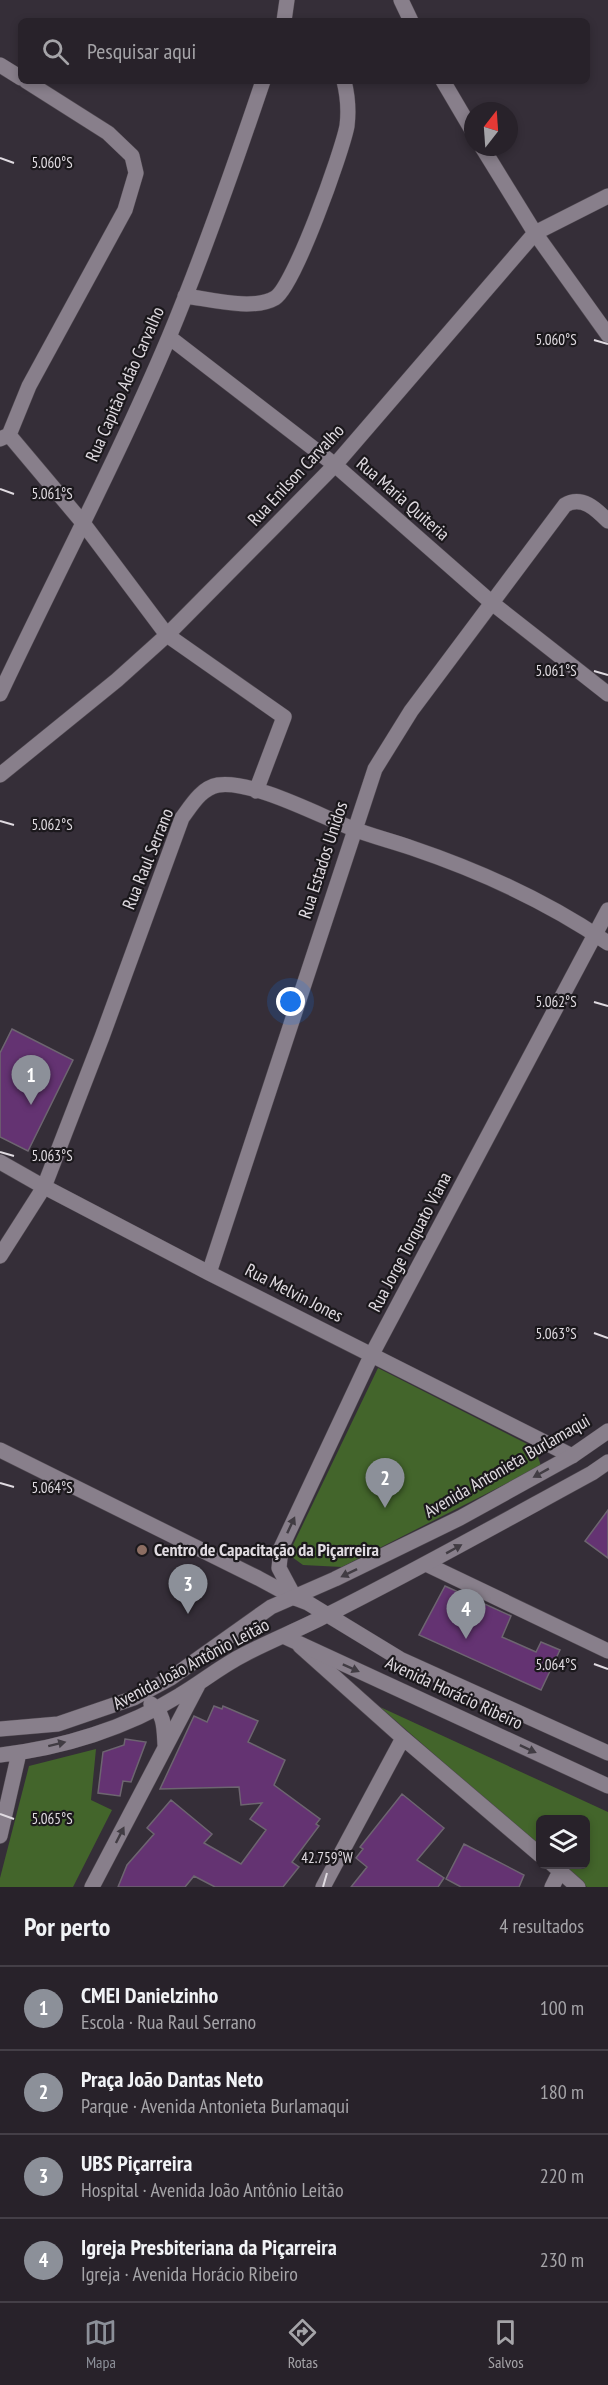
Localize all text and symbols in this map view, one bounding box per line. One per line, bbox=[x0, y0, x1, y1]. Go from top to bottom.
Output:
search box bbox=[18, 18, 590, 84]
icon: search bbox=[39, 35, 72, 68]
text: Pesquisar aqui bbox=[87, 37, 196, 65]
north arrow bbox=[464, 102, 518, 156]
text: 5.060°S bbox=[31, 153, 73, 172]
street label: Rua Capitão Adão Carvalho bbox=[80, 303, 169, 465]
text: 5.060°S bbox=[535, 330, 577, 349]
street label: Rua Enilson Carvalho bbox=[243, 419, 349, 530]
street label: Rua Maria Quiteria bbox=[352, 452, 455, 545]
text: 5.061°S bbox=[31, 484, 73, 503]
text: 5.061°S bbox=[535, 661, 577, 680]
street label: Rua Estados Unidos bbox=[293, 798, 352, 921]
street label: Rua Raul Serrano bbox=[117, 805, 178, 913]
text: 5.062°S bbox=[31, 815, 73, 834]
your location bbox=[276, 987, 305, 1016]
text: 5.062°S bbox=[535, 992, 577, 1011]
pin: 1 bbox=[12, 1056, 51, 1105]
text: 5.063°S bbox=[31, 1146, 73, 1165]
street label: Rua Jorge Torquato Viana bbox=[363, 1168, 456, 1316]
street label: Rua Melvin Jones bbox=[241, 1258, 347, 1327]
text: 5.063°S bbox=[535, 1324, 577, 1343]
street label: Avenida Antonieta Burlamaqui bbox=[420, 1409, 594, 1522]
pin: 2 bbox=[366, 1458, 404, 1508]
one-way arrow bbox=[532, 1468, 549, 1478]
text: 5.064°S bbox=[31, 1478, 73, 1497]
one-way arrow bbox=[287, 1516, 296, 1533]
place label: Centro de Capacitação da Piçarreira bbox=[154, 1538, 379, 1561]
marker: Centro de Capacitação da Piçarreira bbox=[135, 1543, 149, 1557]
one-way arrow bbox=[446, 1544, 463, 1554]
pin: 3 bbox=[168, 1564, 207, 1614]
one-way arrow bbox=[340, 1567, 358, 1577]
pin: 4 bbox=[446, 1590, 486, 1639]
street label: Avenida João Antônio Leitão bbox=[109, 1613, 273, 1715]
street label: Avenida Horácio Ribeiro bbox=[382, 1651, 527, 1735]
text: 5.064°S bbox=[535, 1655, 577, 1674]
one-way arrow bbox=[342, 1663, 360, 1673]
one-way arrow bbox=[48, 1738, 66, 1748]
one-way arrow bbox=[520, 1744, 537, 1753]
text: 5.065°S bbox=[31, 1809, 73, 1828]
map controls bbox=[536, 1815, 590, 1869]
button: layers bbox=[536, 1815, 590, 1869]
one-way arrow bbox=[115, 1827, 125, 1844]
text: 42.759°W bbox=[301, 1848, 353, 1867]
text: Por perto bbox=[24, 1910, 110, 1943]
text: 4 resultados bbox=[499, 1913, 584, 1939]
text: CMEI Danielzinho bbox=[81, 1981, 218, 2009]
text: 1 bbox=[39, 1995, 48, 2021]
text: 100 m bbox=[540, 1995, 584, 2021]
text: Escola · Rua Raul Serrano bbox=[81, 2009, 256, 2035]
text: Praça João Dantas Neto bbox=[81, 2065, 263, 2093]
text: 2 bbox=[39, 2079, 48, 2105]
text: 180 m bbox=[540, 2079, 584, 2105]
text: Parque · Avenida Antonieta Burlamaqui bbox=[81, 2093, 349, 2119]
text: UBS Piçarreira bbox=[81, 2149, 192, 2177]
text: 3 bbox=[39, 2163, 48, 2189]
text: 220 m bbox=[540, 2163, 584, 2189]
text: Hospital · Avenida João Antônio Leitão bbox=[81, 2177, 344, 2203]
text: Igreja Presbiteriana da Piçarreira bbox=[81, 2233, 337, 2261]
text: 4 bbox=[39, 2247, 48, 2273]
text: 230 m bbox=[540, 2247, 584, 2273]
text: Igreja · Avenida Horácio Ribeiro bbox=[81, 2261, 298, 2287]
tab: Mapa bbox=[84, 2316, 117, 2372]
tab: Rotas bbox=[286, 2316, 319, 2372]
tab: Salvos bbox=[488, 2316, 524, 2372]

